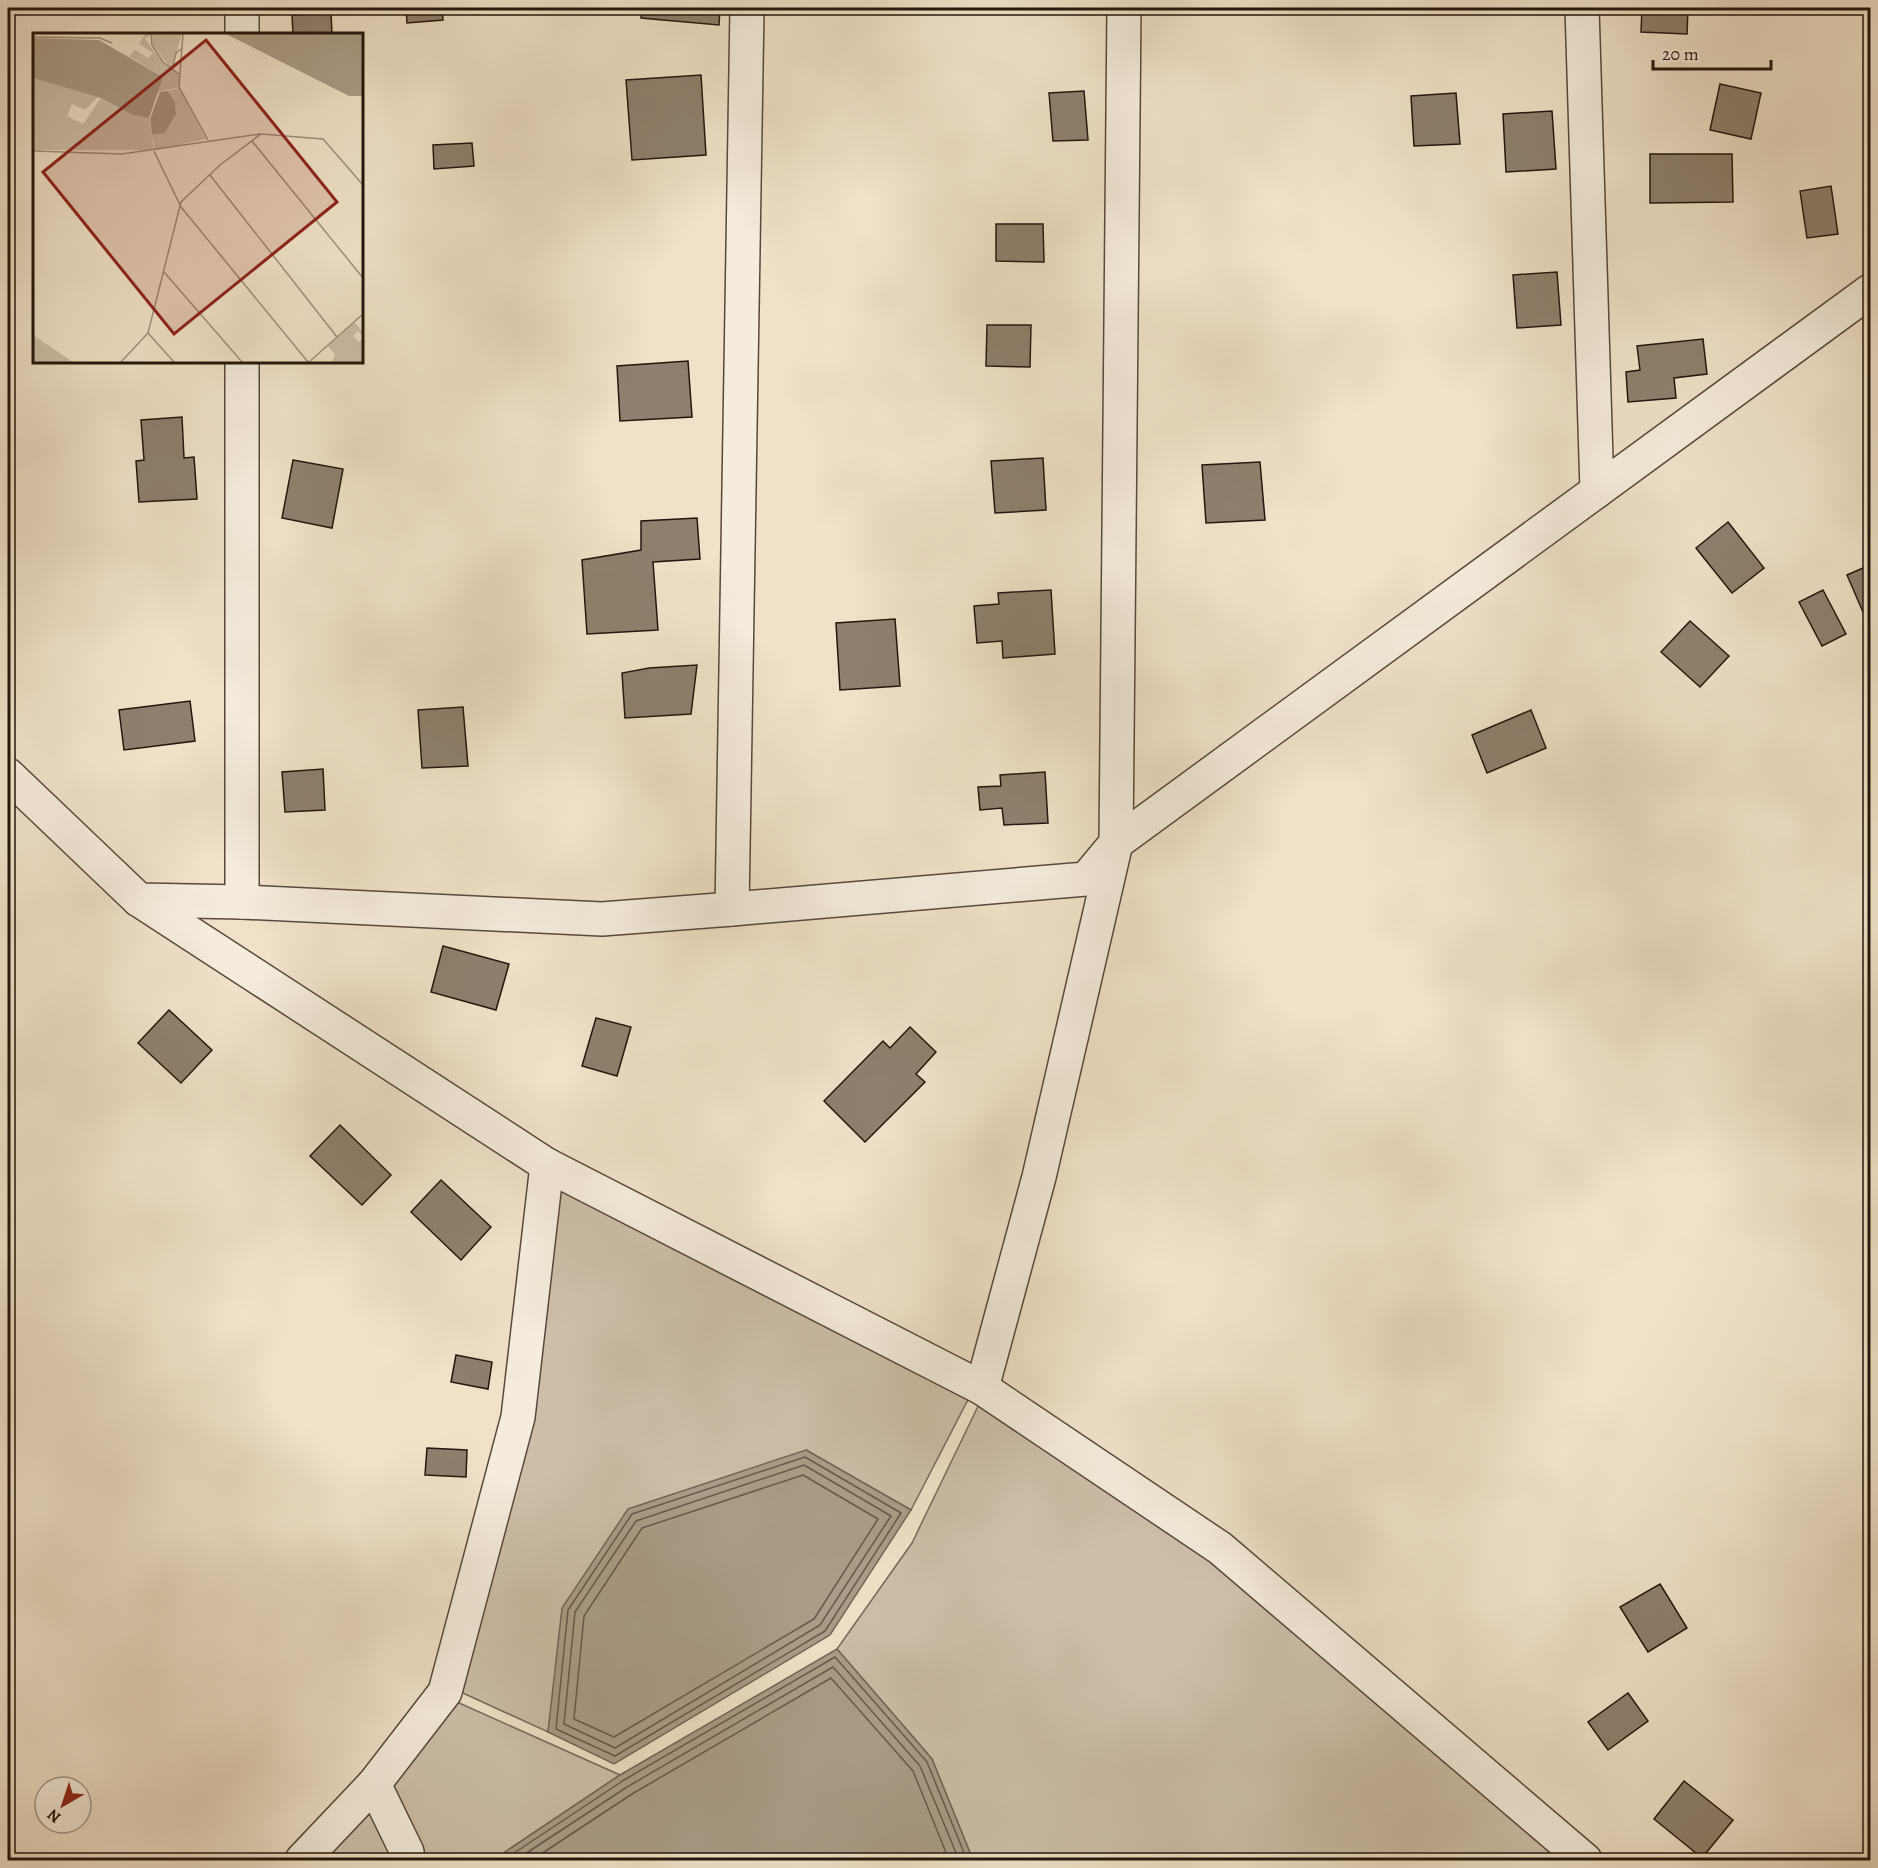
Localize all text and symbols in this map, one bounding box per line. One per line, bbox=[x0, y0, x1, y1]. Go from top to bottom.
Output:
inset map bbox=[33, 33, 363, 363]
scale bar bbox=[1653, 33, 1772, 71]
text: 20 m bbox=[1662, 42, 1699, 66]
north arrow bbox=[33, 1775, 93, 1835]
text: N bbox=[42, 1803, 66, 1828]

